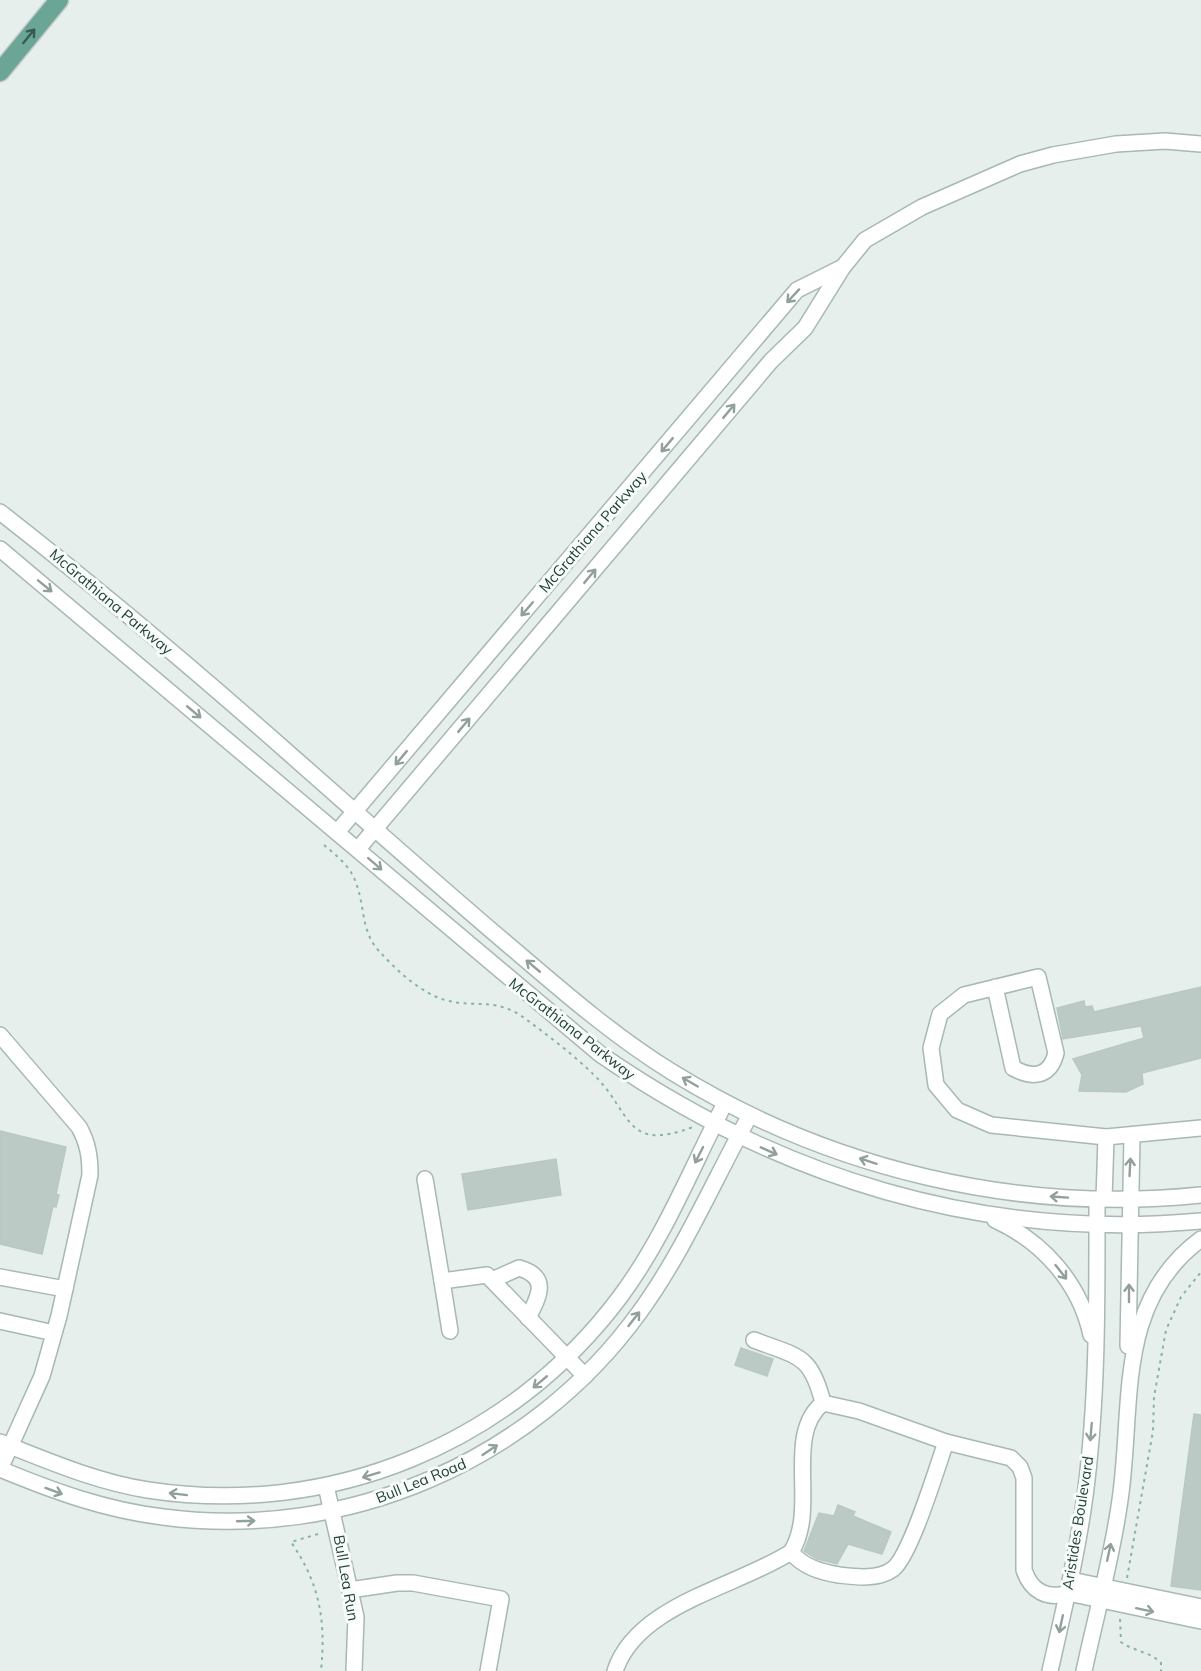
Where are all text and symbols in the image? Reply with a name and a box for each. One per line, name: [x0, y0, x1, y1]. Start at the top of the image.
one-way arrow: [23, 28, 36, 44]
one-way arrow: [786, 289, 800, 304]
one-way arrow: [723, 403, 736, 419]
one-way arrow: [661, 437, 674, 453]
street label: McGrathiana Parkway: [535, 467, 651, 596]
street label: McGrathiana Parkway: [46, 545, 177, 659]
one-way arrow: [583, 569, 597, 584]
one-way arrow: [37, 579, 53, 592]
one-way arrow: [520, 601, 534, 616]
one-way arrow: [186, 705, 202, 718]
one-way arrow: [458, 717, 471, 733]
one-way arrow: [395, 750, 408, 766]
one-way arrow: [368, 857, 383, 871]
one-way arrow: [526, 959, 541, 973]
street label: McGrathiana Parkway: [505, 973, 639, 1084]
one-way arrow: [682, 1076, 699, 1088]
one-way arrow: [692, 1146, 704, 1164]
one-way arrow: [759, 1146, 777, 1157]
one-way arrow: [858, 1155, 877, 1166]
one-way arrow: [1125, 1158, 1136, 1178]
one-way arrow: [1049, 1191, 1069, 1202]
one-way arrow: [1055, 1264, 1068, 1280]
one-way arrow: [1123, 1284, 1134, 1304]
one-way arrow: [628, 1312, 641, 1328]
one-way arrow: [533, 1375, 549, 1388]
one-way arrow: [1086, 1421, 1097, 1441]
one-way arrow: [482, 1443, 499, 1456]
street label: Bull Lea Road: [373, 1454, 469, 1507]
street label: Aristides Boulevard: [1058, 1455, 1097, 1591]
one-way arrow: [362, 1470, 381, 1481]
one-way arrow: [44, 1486, 63, 1497]
one-way arrow: [169, 1488, 189, 1499]
one-way arrow: [235, 1516, 255, 1527]
street label: Bull Lea Run: [330, 1533, 363, 1622]
one-way arrow: [1104, 1543, 1116, 1562]
one-way arrow: [1135, 1605, 1155, 1616]
one-way arrow: [1055, 1614, 1066, 1633]

